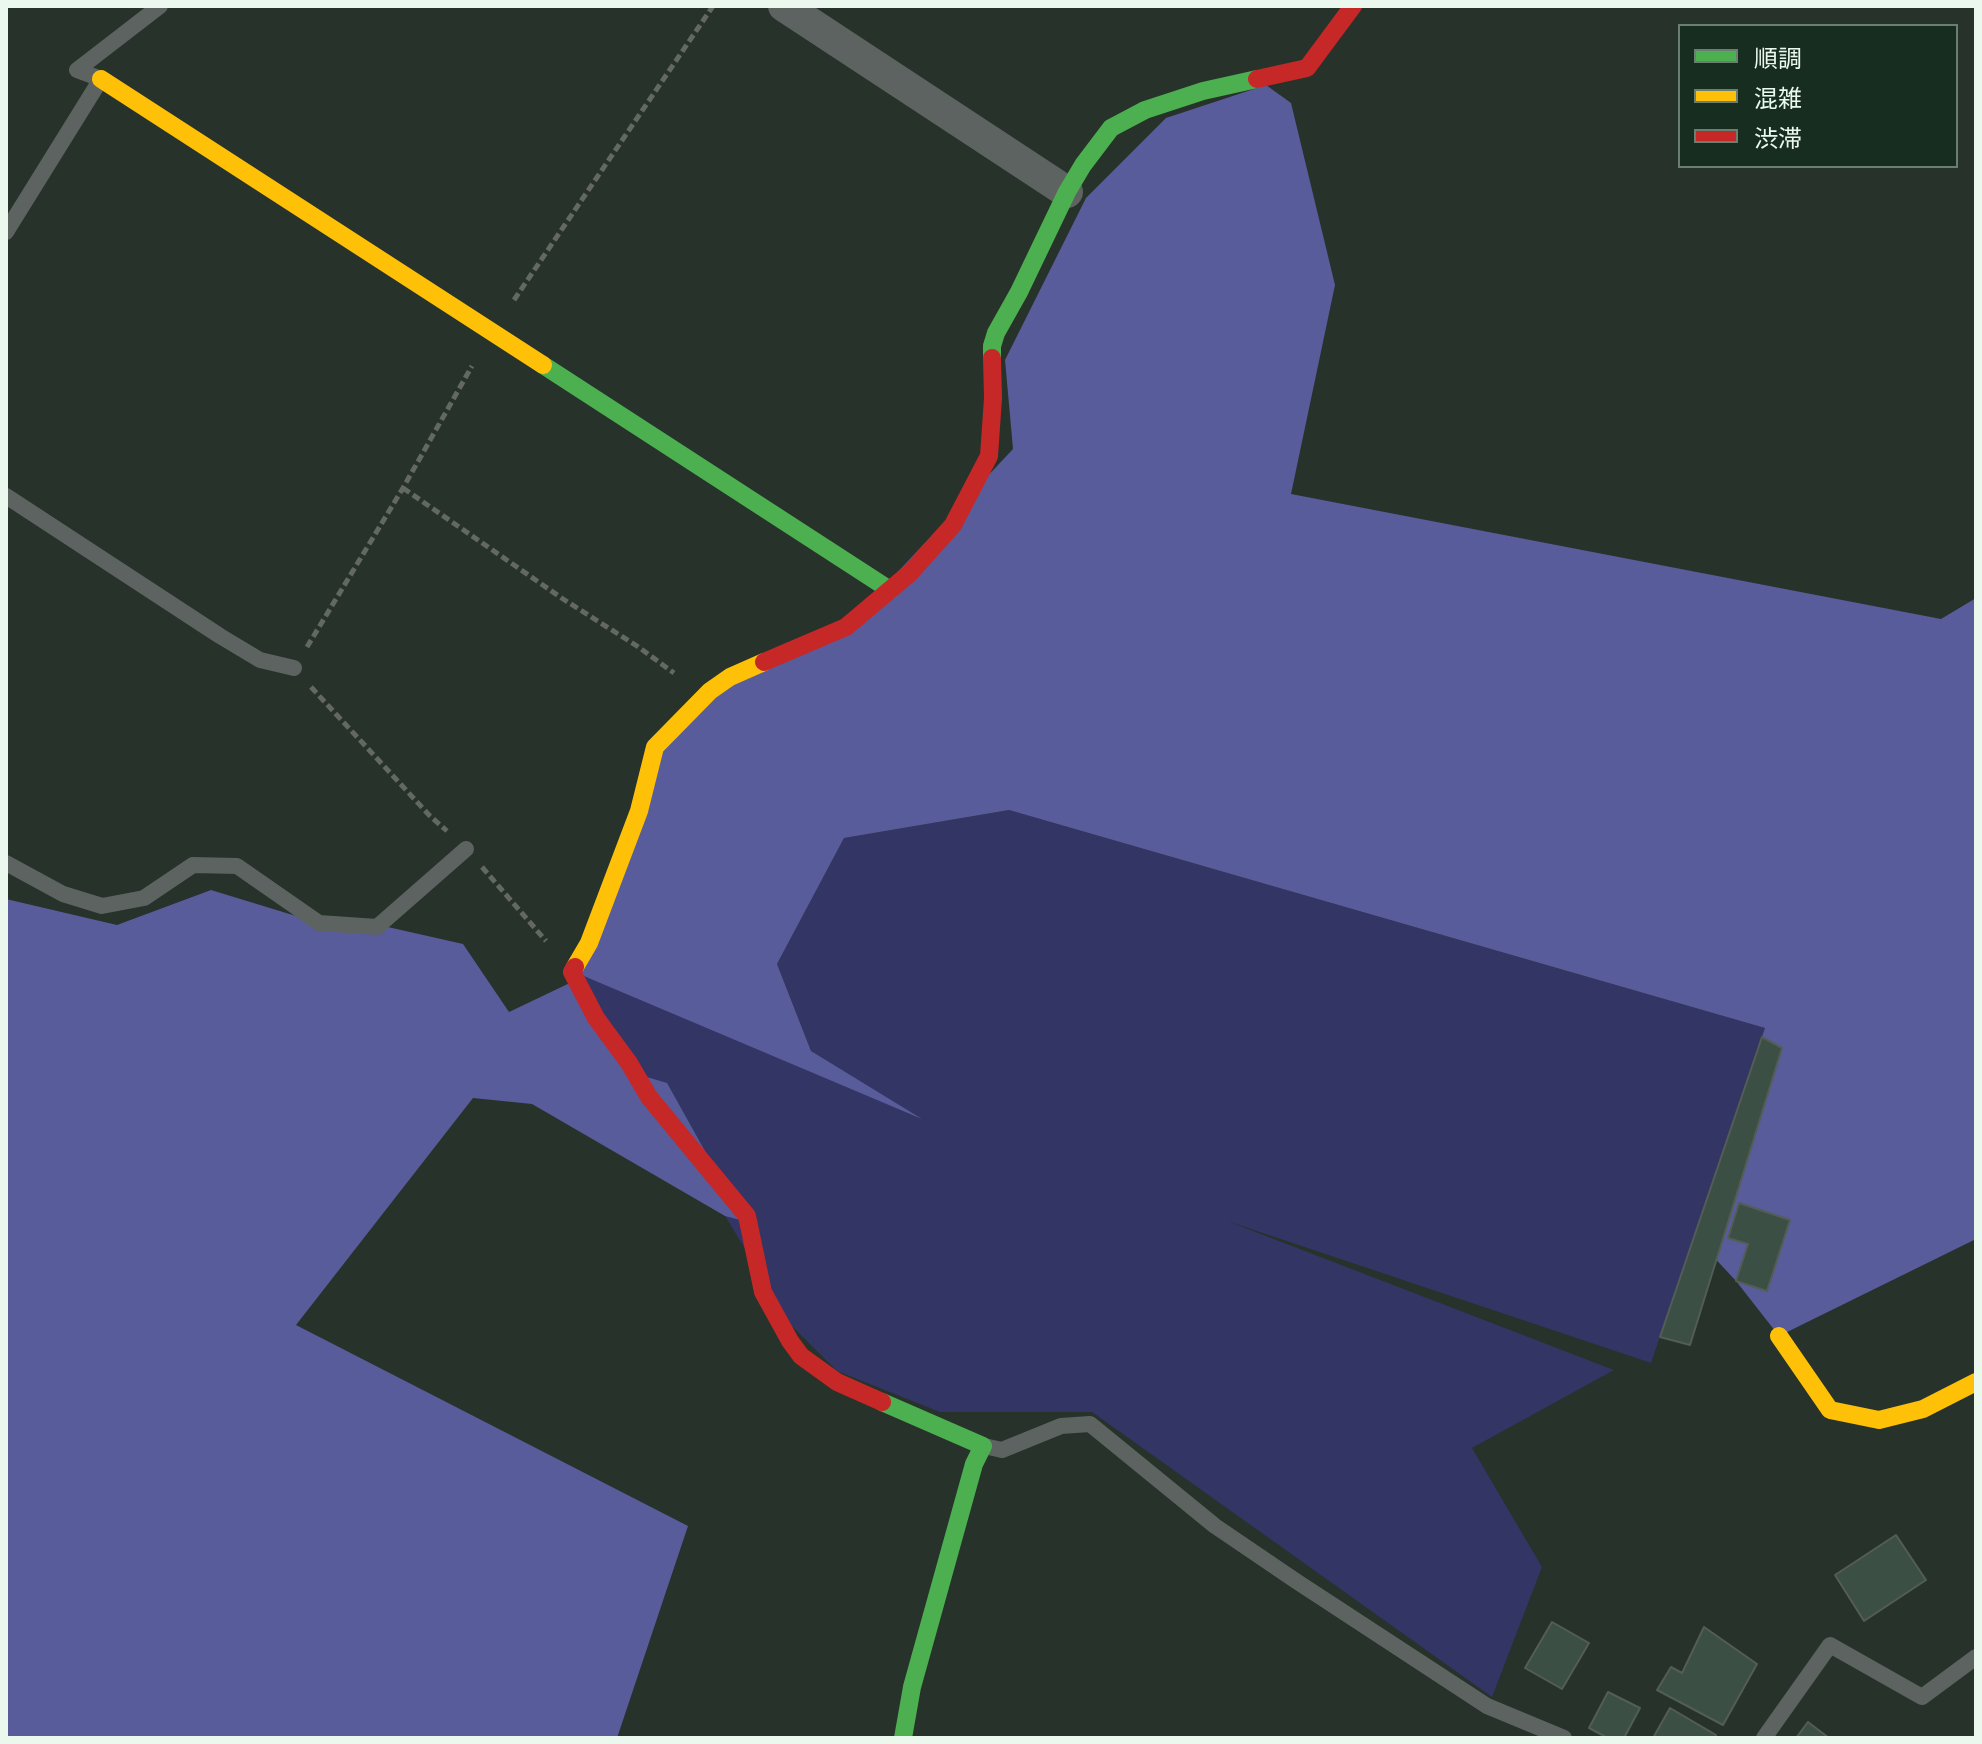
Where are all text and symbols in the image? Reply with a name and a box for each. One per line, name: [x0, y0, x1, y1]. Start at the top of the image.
legend: [1678, 24, 1958, 168]
text: 順調: [1754, 44, 1802, 73]
text: 混雑: [1754, 84, 1802, 113]
text: 渋滞: [1754, 124, 1802, 153]

